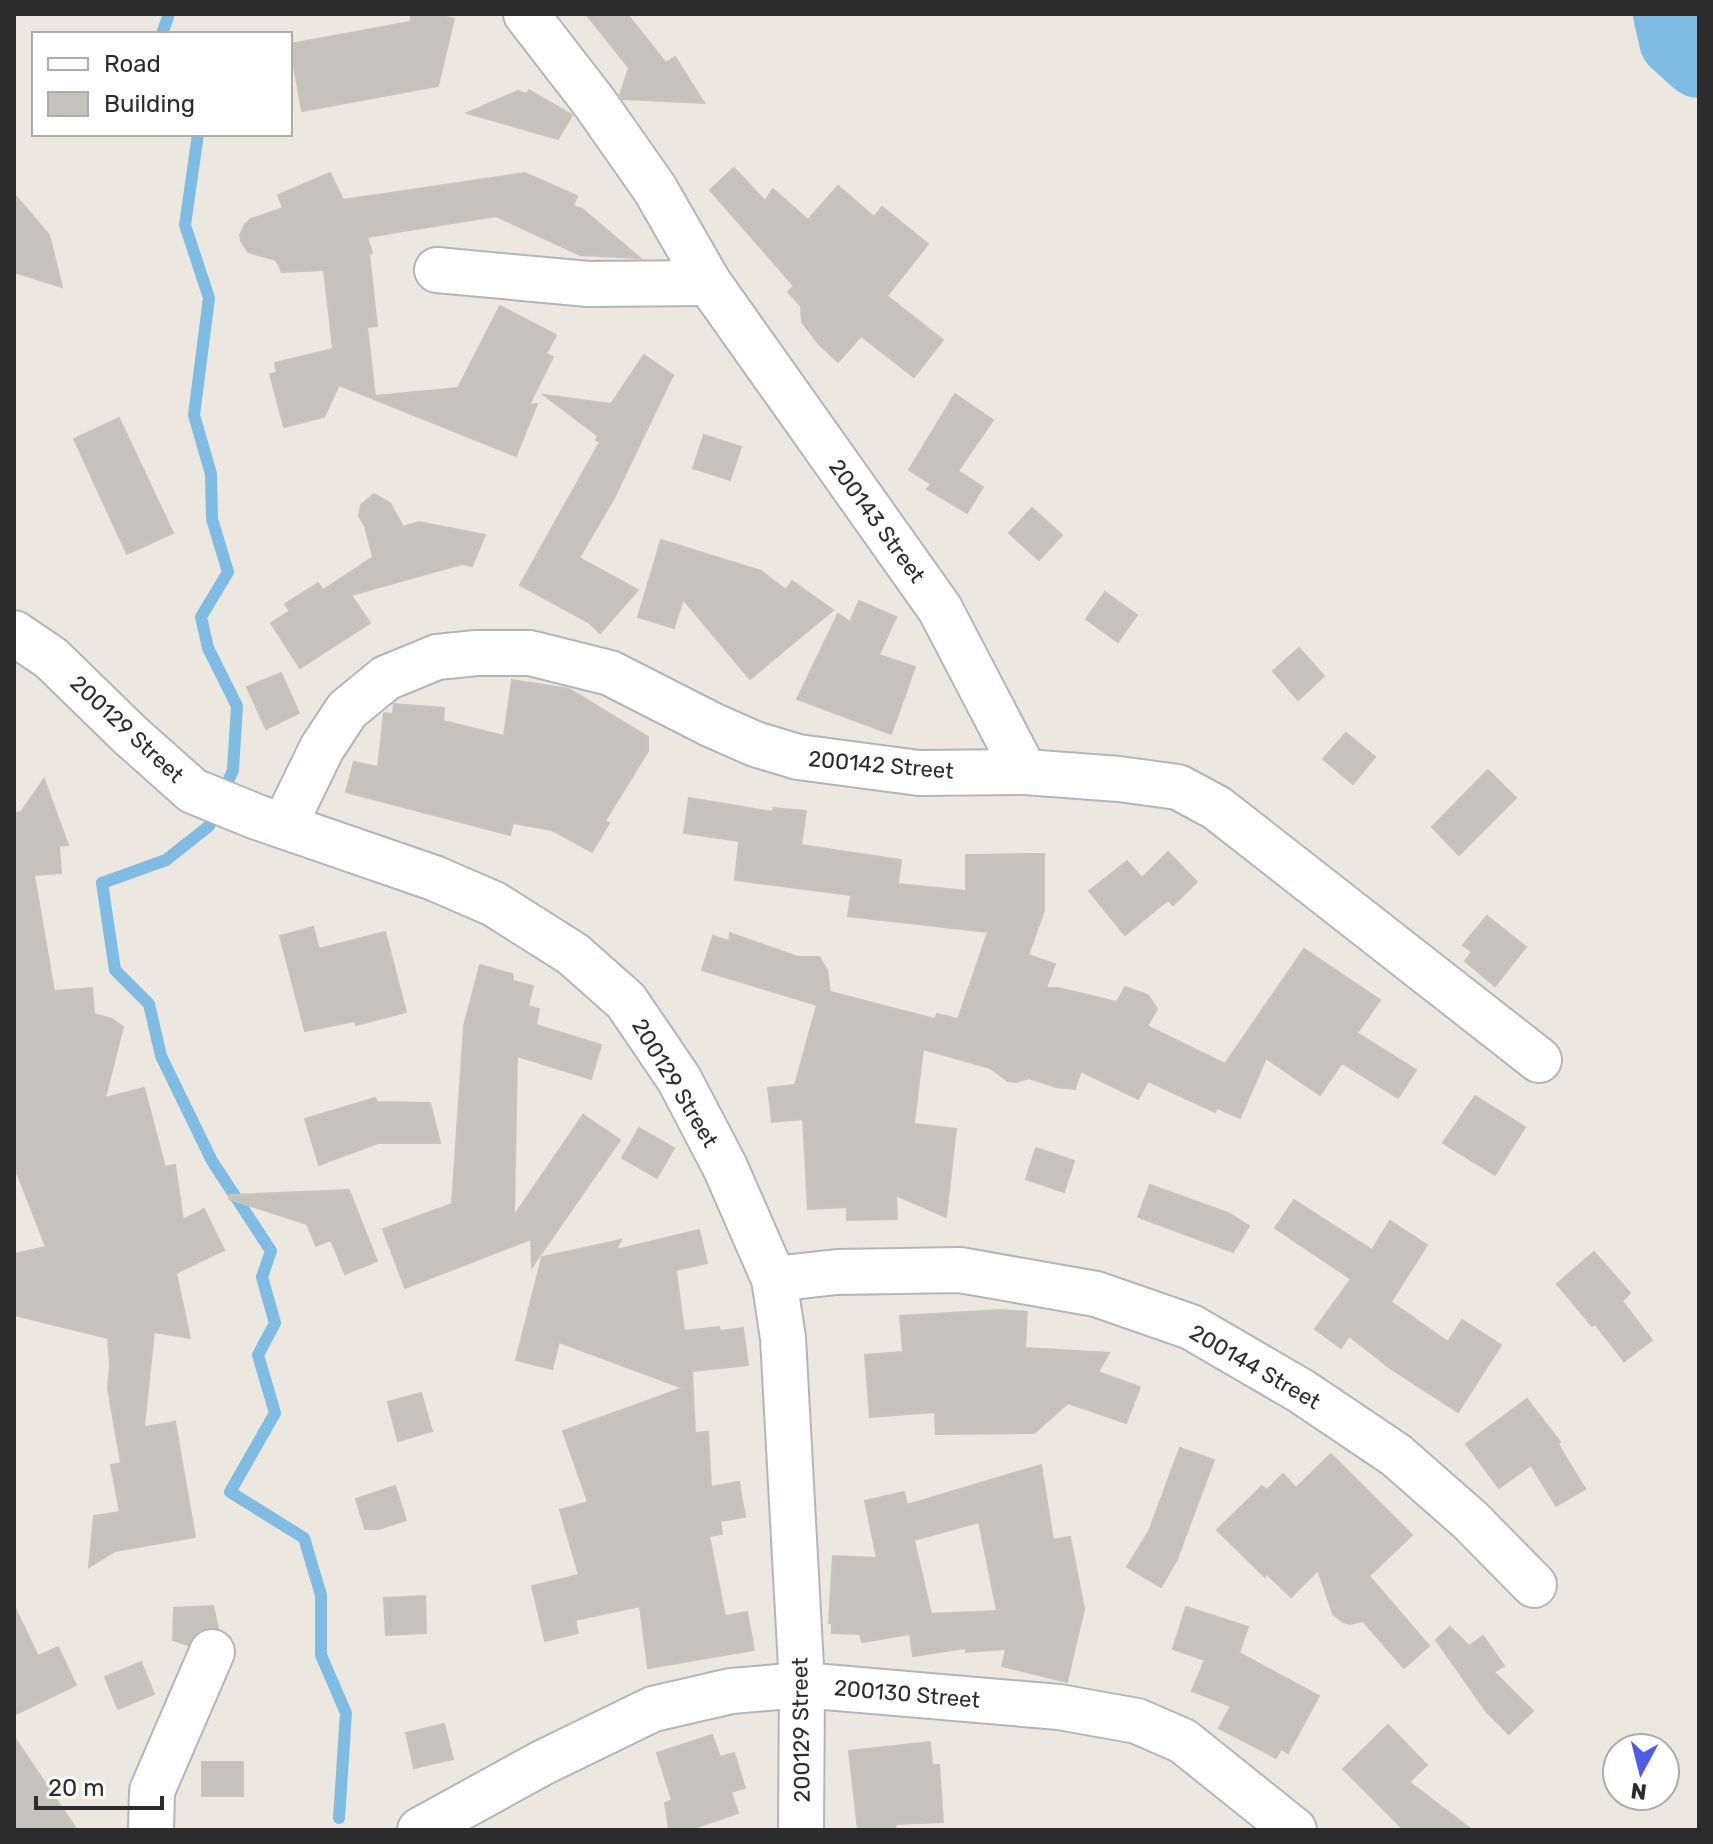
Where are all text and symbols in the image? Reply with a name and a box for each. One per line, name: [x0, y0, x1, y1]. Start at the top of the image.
legend: [32, 32, 292, 136]
text: Road: [104, 50, 161, 78]
text: Building: [104, 90, 195, 118]
street label: 200143 Street: [823, 454, 931, 588]
street label: 200129 Street: [65, 670, 190, 789]
street label: 200142 Street: [807, 745, 955, 785]
street label: 200129 Street: [626, 1014, 724, 1153]
street label: 200144 Street: [1185, 1319, 1326, 1416]
street label: 200129 Street: [786, 1657, 816, 1803]
street label: 200130 Street: [833, 1674, 982, 1714]
north arrow: [1601, 1732, 1681, 1812]
scale bar: [36, 1760, 162, 1810]
text: 20 m: [48, 1774, 105, 1802]
text: N: [1629, 1777, 1648, 1806]

